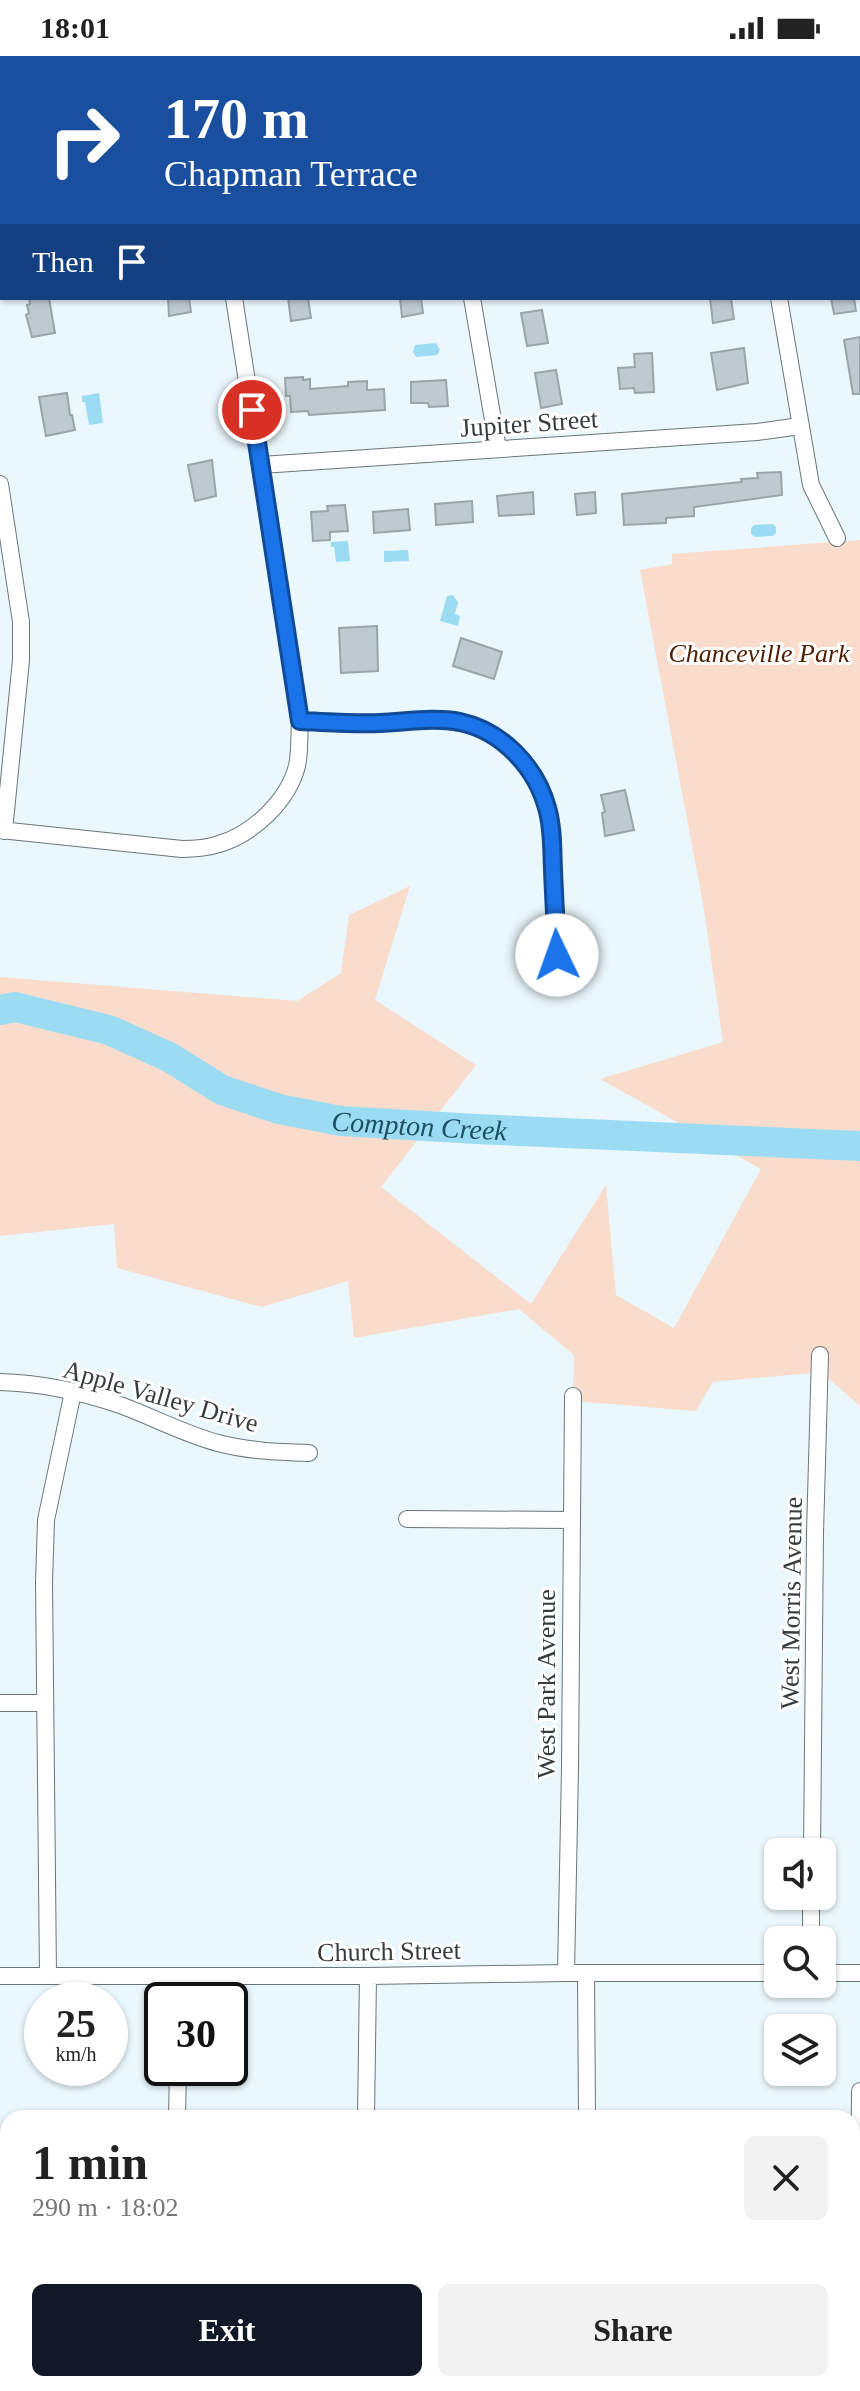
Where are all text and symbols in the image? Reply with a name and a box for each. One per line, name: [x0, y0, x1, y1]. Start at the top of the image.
text: 18:01: [40, 11, 110, 44]
icon: right: [32, 88, 136, 192]
text: 170 m: [164, 88, 309, 150]
text: Chapman Terrace: [164, 154, 418, 194]
icon: arrive: [110, 240, 154, 284]
text: Then: [32, 245, 94, 278]
pin: [218, 376, 286, 444]
icon: arrive: [230, 388, 274, 432]
street label: Jupiter Street: [459, 404, 600, 443]
park label: Chanceville Park: [668, 639, 850, 668]
position arrow: [515, 913, 599, 997]
water label: Compton Creek: [331, 1105, 508, 1146]
street label: Apple Valley Drive: [60, 1355, 262, 1438]
street label: West Morris Avenue: [775, 1496, 808, 1710]
street label: West Park Avenue: [532, 1589, 561, 1779]
map controls: [764, 1838, 836, 2086]
button: sound: [764, 1838, 836, 1910]
button: search: [764, 1926, 836, 1998]
street label: Church Street: [317, 1936, 462, 1967]
speed limit sign: 30: [144, 1982, 248, 2086]
text: 25: [56, 2001, 96, 2046]
button: layers: [764, 2014, 836, 2086]
text: km/h: [55, 2043, 97, 2065]
text: 1 min: [32, 2136, 148, 2189]
button: close: [744, 2136, 828, 2220]
text: 290 m · 18:02: [32, 2193, 179, 2222]
button: Exit: [32, 2284, 422, 2376]
button: Share: [438, 2284, 828, 2376]

